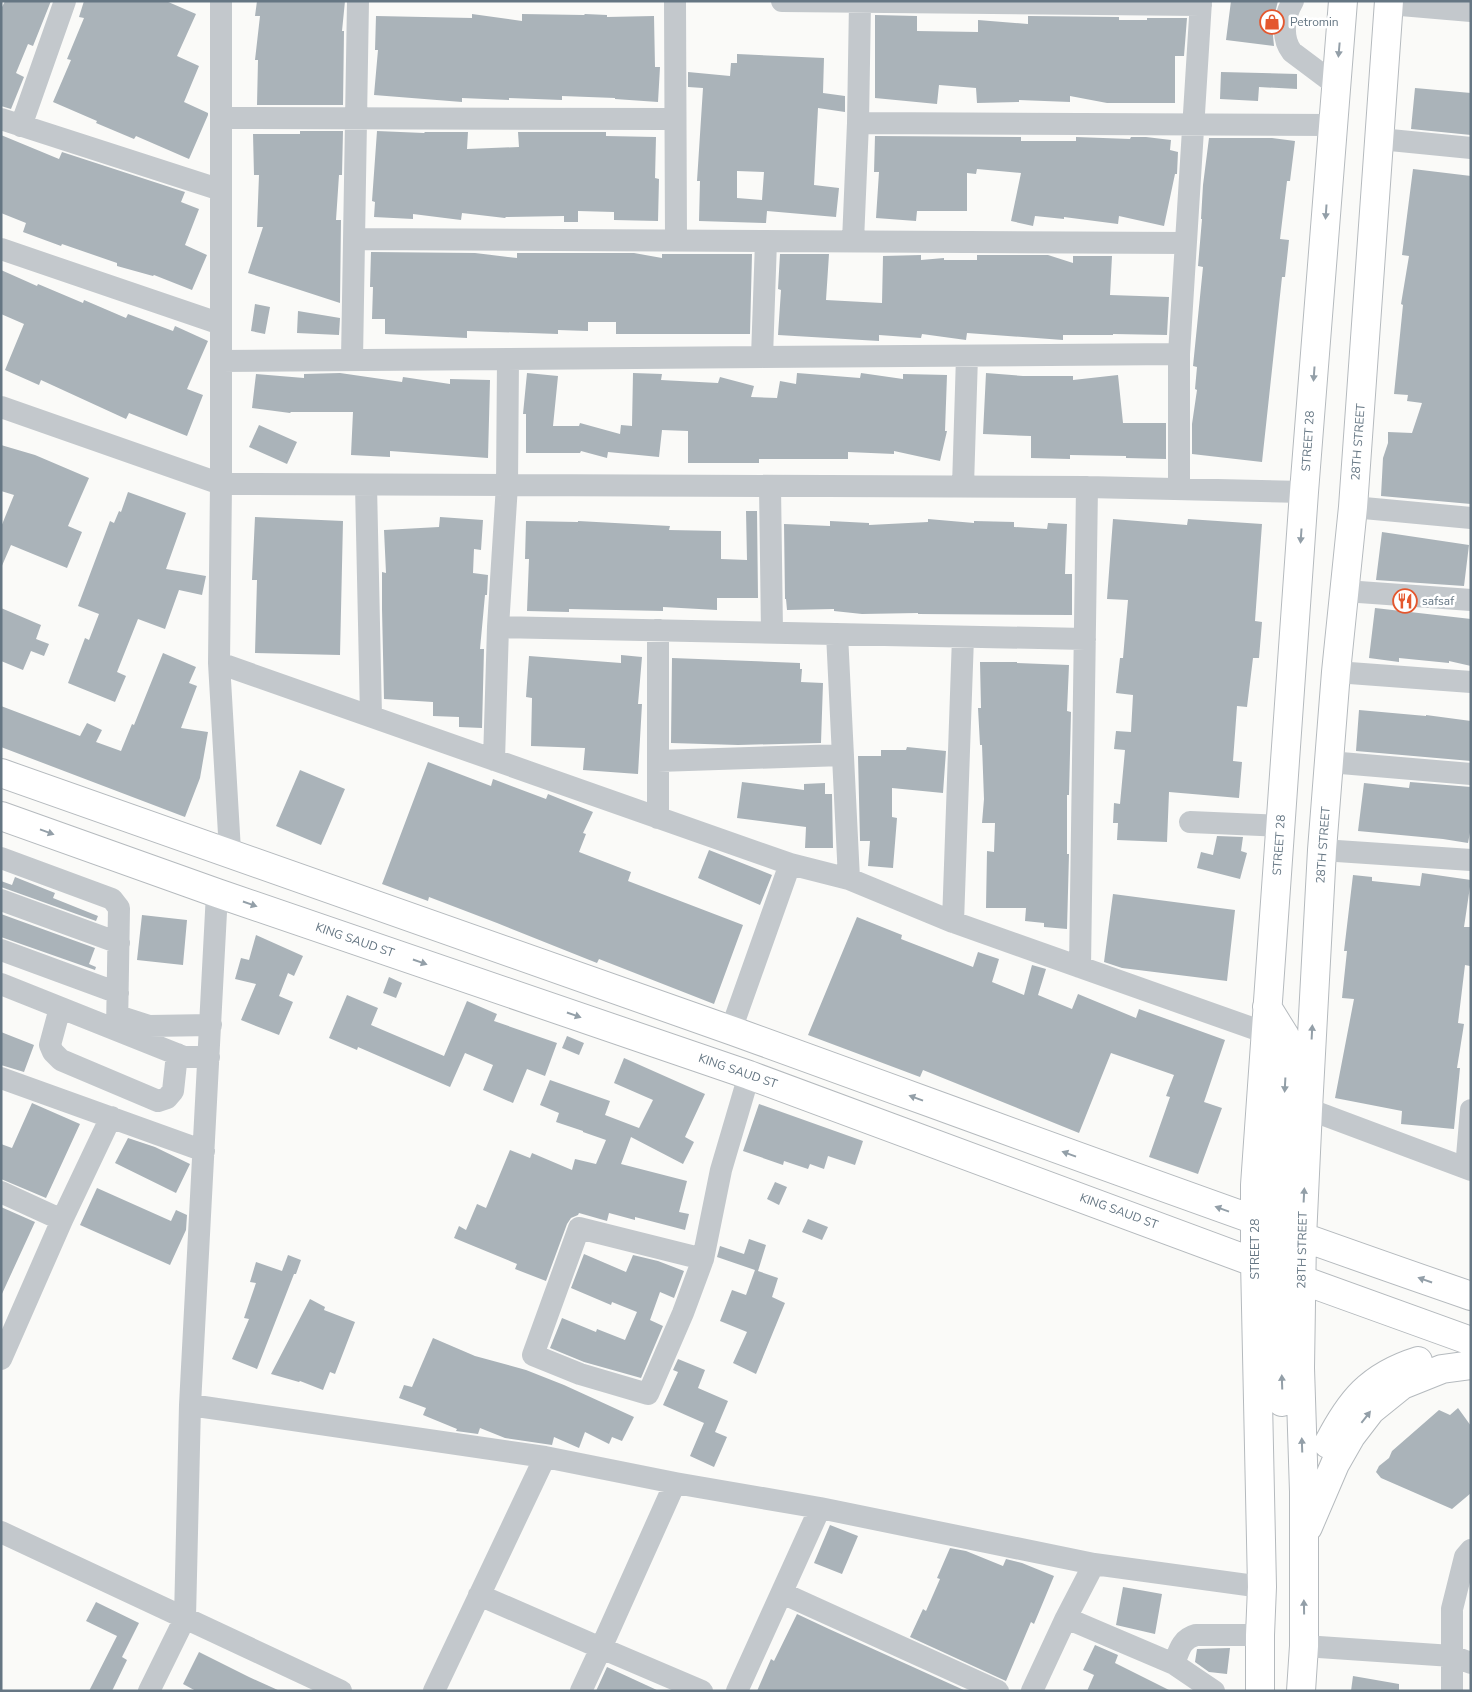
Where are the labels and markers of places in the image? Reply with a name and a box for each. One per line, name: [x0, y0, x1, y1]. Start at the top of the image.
shop icon: Petromin: [1259, 9, 1285, 35]
place label: Petromin: [1290, 14, 1339, 30]
restaurant icon: safsaf: [1392, 588, 1418, 614]
place label: safsaf: [1422, 593, 1455, 609]

